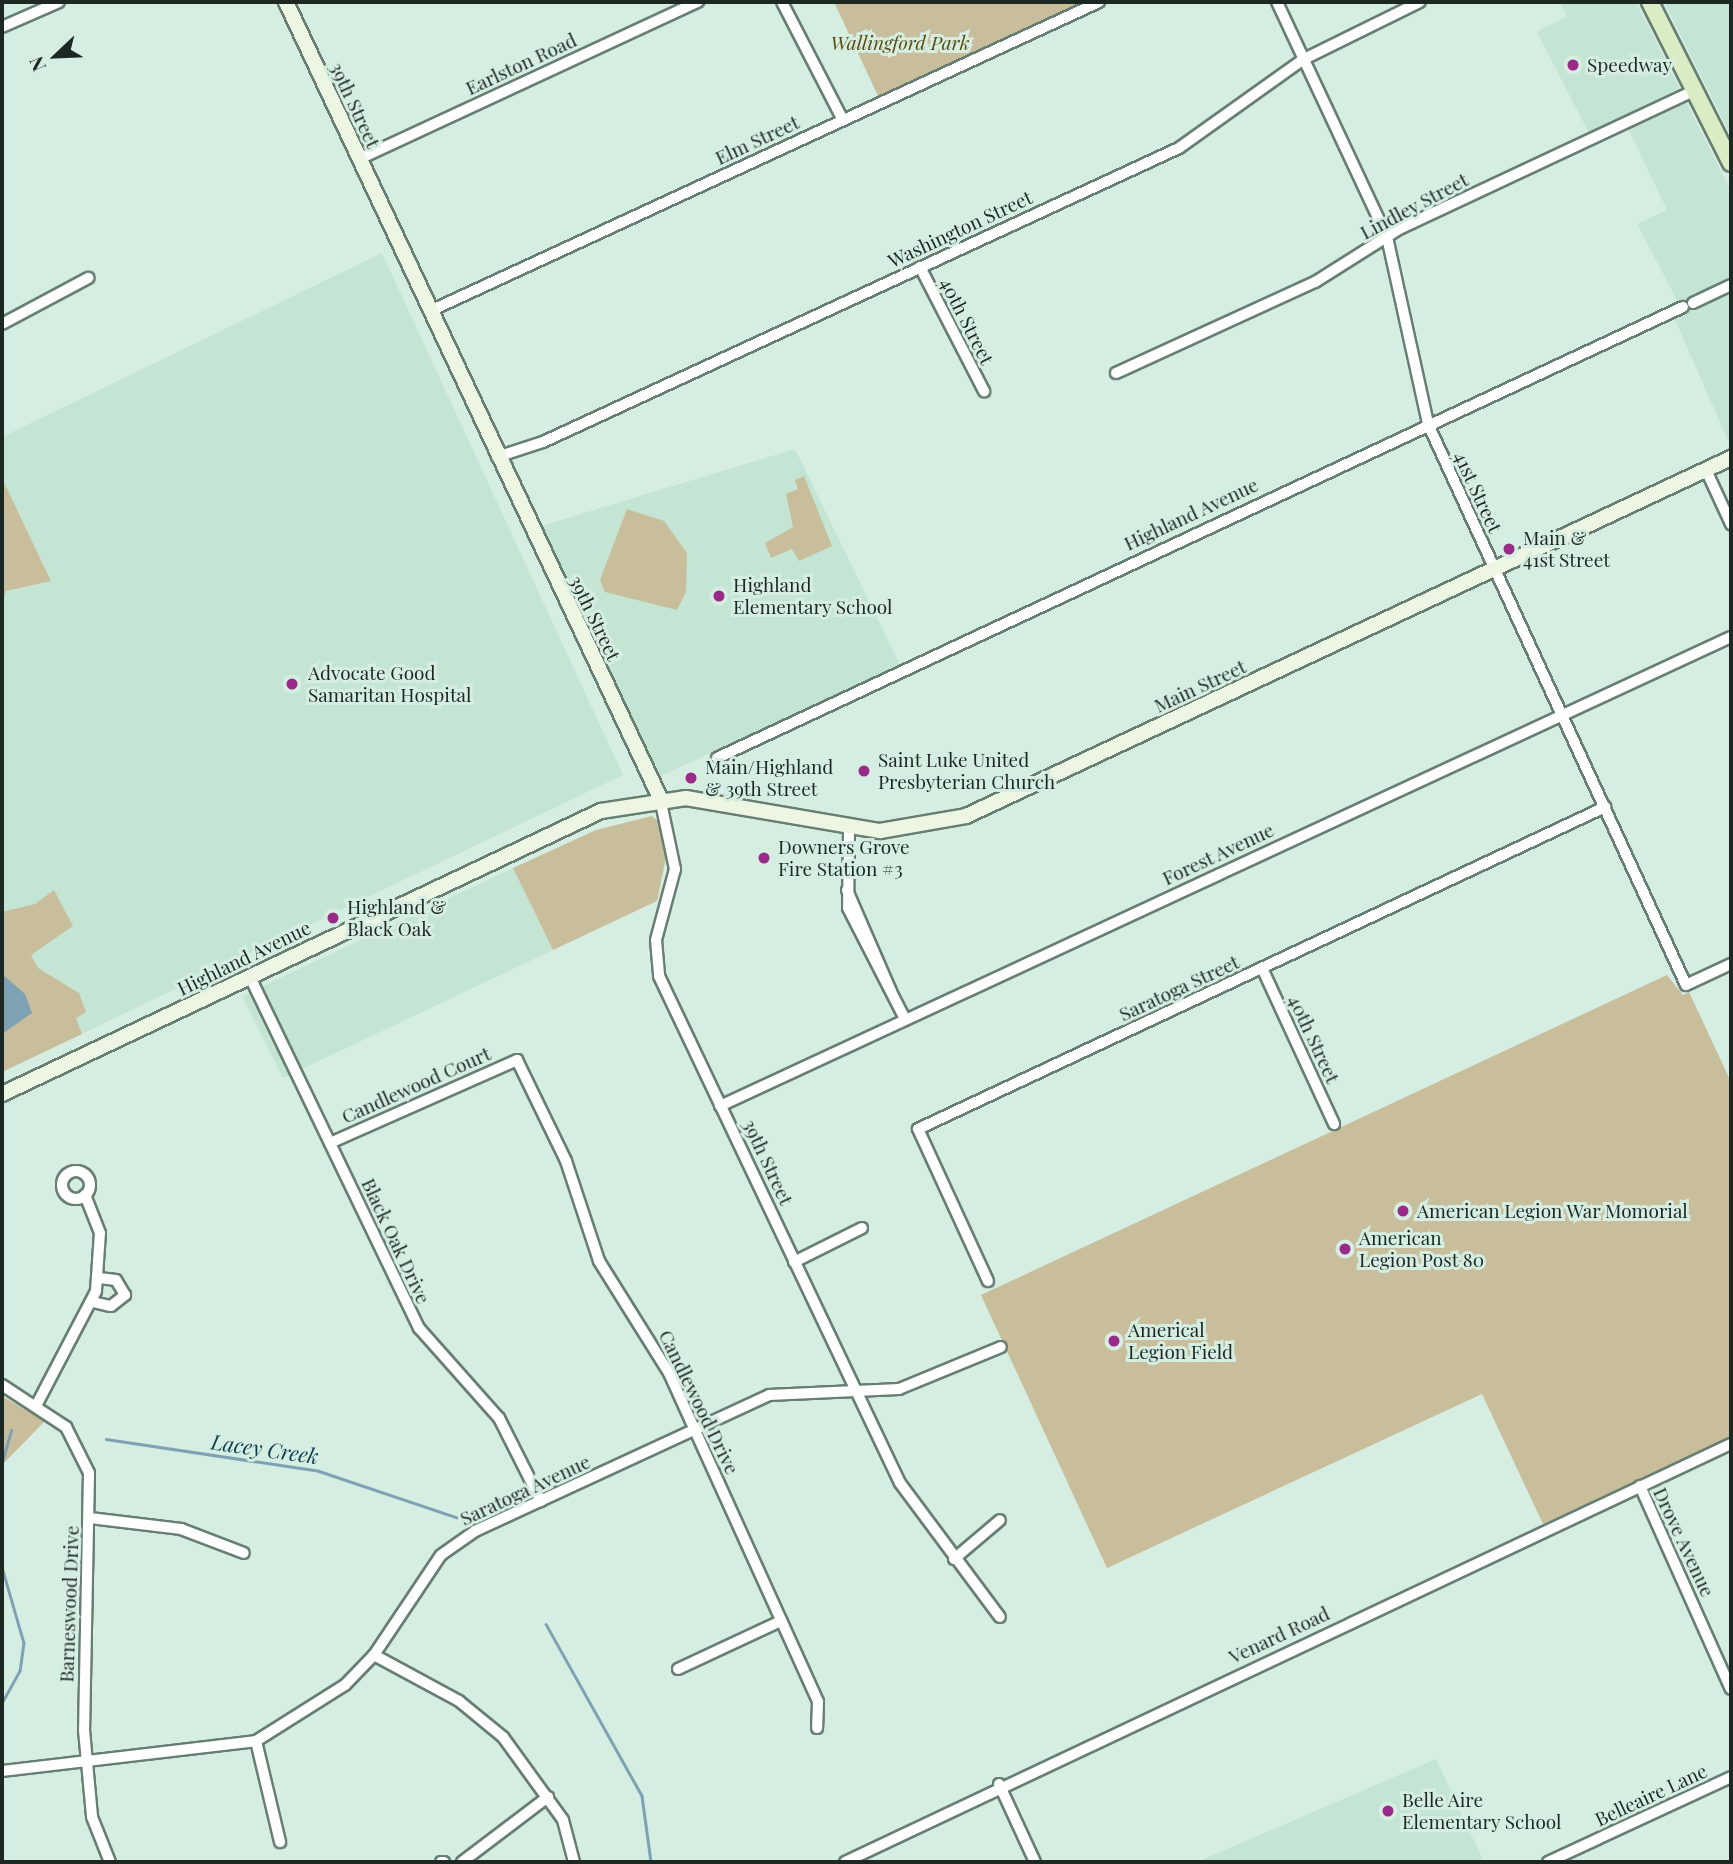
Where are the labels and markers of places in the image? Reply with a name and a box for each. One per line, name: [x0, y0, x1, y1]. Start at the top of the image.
place label: Speedway: [1587, 54, 1672, 76]
marker: Speedway: [1565, 57, 1581, 73]
place label: Main & 41st Street: [1523, 527, 1610, 571]
marker: Main & 41st Street: [1501, 541, 1517, 557]
place label: Highland Elementary School: [733, 574, 893, 618]
marker: Highland Elementary School: [711, 588, 727, 604]
place label: Advocate Good Samaritan Hospital: [308, 662, 472, 706]
marker: Advocate Good Samaritan Hospital: [282, 674, 302, 694]
place label: Saint Luke United Presbyterian Church: [878, 749, 1055, 793]
place label: Main/Highland & 39th Street: [705, 756, 833, 800]
marker: Saint Luke United Presbyterian Church: [856, 763, 872, 779]
marker: Main/Highland & 39th Street: [683, 770, 699, 786]
place label: Downers Grove Fire Station #3: [778, 836, 910, 880]
marker: Downers Grove Fire Station #3: [756, 850, 772, 866]
place label: Highland & Black Oak: [347, 896, 446, 940]
marker: Highland & Black Oak: [325, 910, 341, 926]
place label: American Legion War Momorial: [1417, 1200, 1689, 1222]
marker: American Legion War Momorial: [1395, 1203, 1411, 1219]
place label: American Legion Post 80: [1359, 1227, 1484, 1271]
marker: American Legion Post 80: [1337, 1241, 1353, 1257]
place label: Americal Legion Field: [1128, 1319, 1233, 1363]
marker: Americal Legion Field: [1106, 1333, 1122, 1349]
place label: Belle Aire Elementary School: [1402, 1789, 1562, 1833]
marker: Belle Aire Elementary School: [1380, 1803, 1396, 1819]

